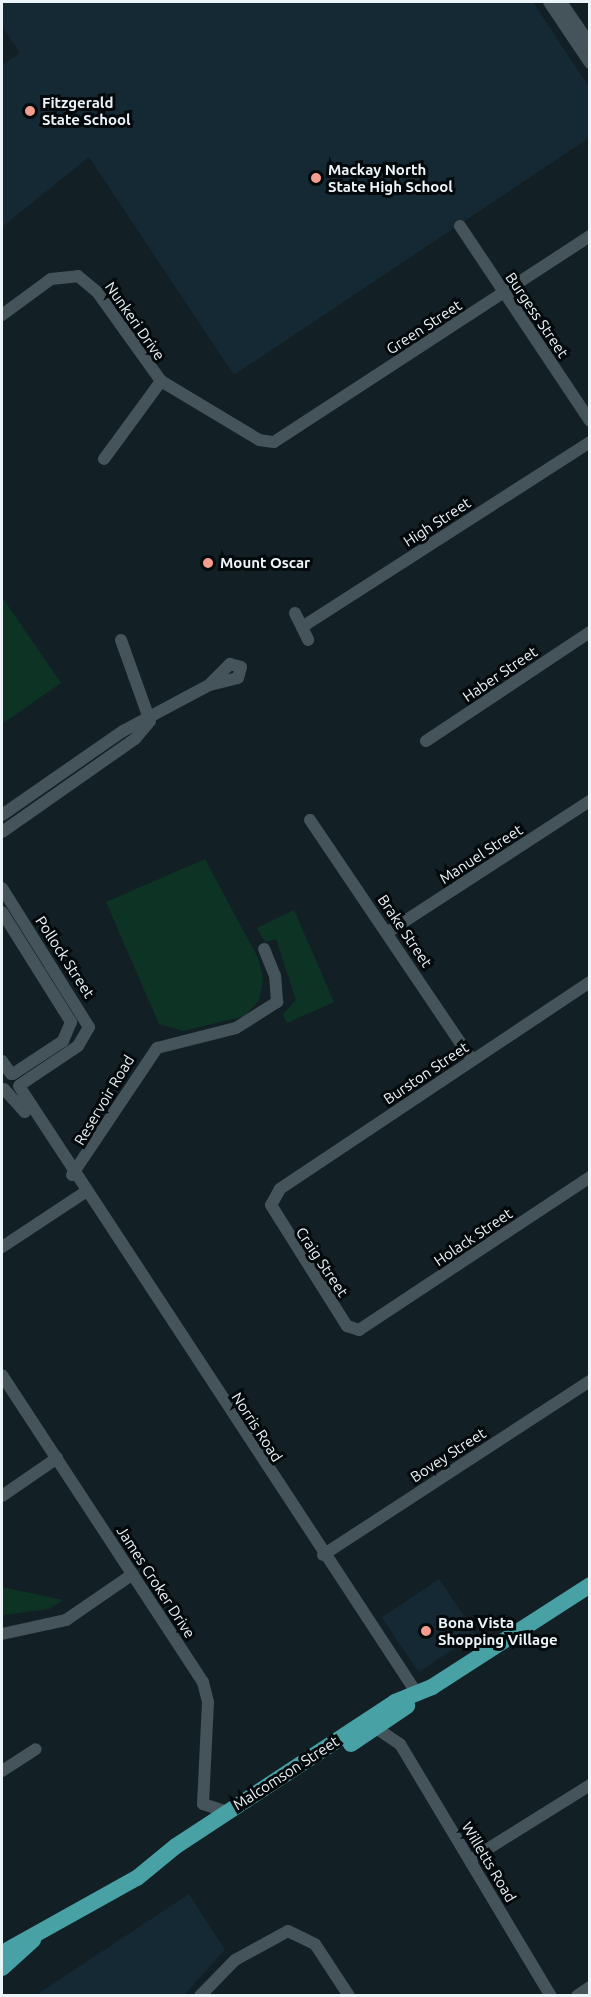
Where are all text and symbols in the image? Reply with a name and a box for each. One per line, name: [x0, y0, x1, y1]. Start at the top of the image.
place label: Fitzgerald State School: [42, 93, 131, 128]
marker: Fitzgerald State School: [23, 104, 37, 118]
place label: Mackay North State High School: [328, 160, 453, 195]
marker: Mackay North State High School: [309, 171, 323, 185]
street label: Burgess Street: [502, 269, 572, 361]
street label: Nunkeri Drive: [101, 278, 169, 364]
street label: Green Street: [383, 296, 465, 358]
street label: High Street: [400, 494, 474, 550]
place label: Mount Oscar: [220, 554, 310, 572]
marker: Mount Oscar: [201, 556, 215, 570]
street label: Haber Street: [459, 642, 541, 706]
street label: Manuel Street: [436, 820, 526, 888]
street label: Brake Street: [374, 891, 436, 971]
street label: Pollock Street: [32, 913, 98, 1001]
street label: Burston Street: [380, 1038, 472, 1108]
street label: Reservoir Road: [70, 1052, 138, 1148]
street label: Holack Street: [430, 1204, 516, 1270]
street label: Craig Street: [292, 1224, 352, 1300]
street label: Norris Road: [228, 1389, 286, 1465]
street label: Bovey Street: [407, 1424, 489, 1486]
street label: James Croker Drive: [113, 1523, 199, 1641]
place label: Bona Vista Shopping Village: [438, 1613, 558, 1648]
marker: Bona Vista Shopping Village: [419, 1624, 433, 1638]
street label: Malcomson Street: [230, 1732, 342, 1814]
street label: Willetts Road: [458, 1819, 520, 1905]

